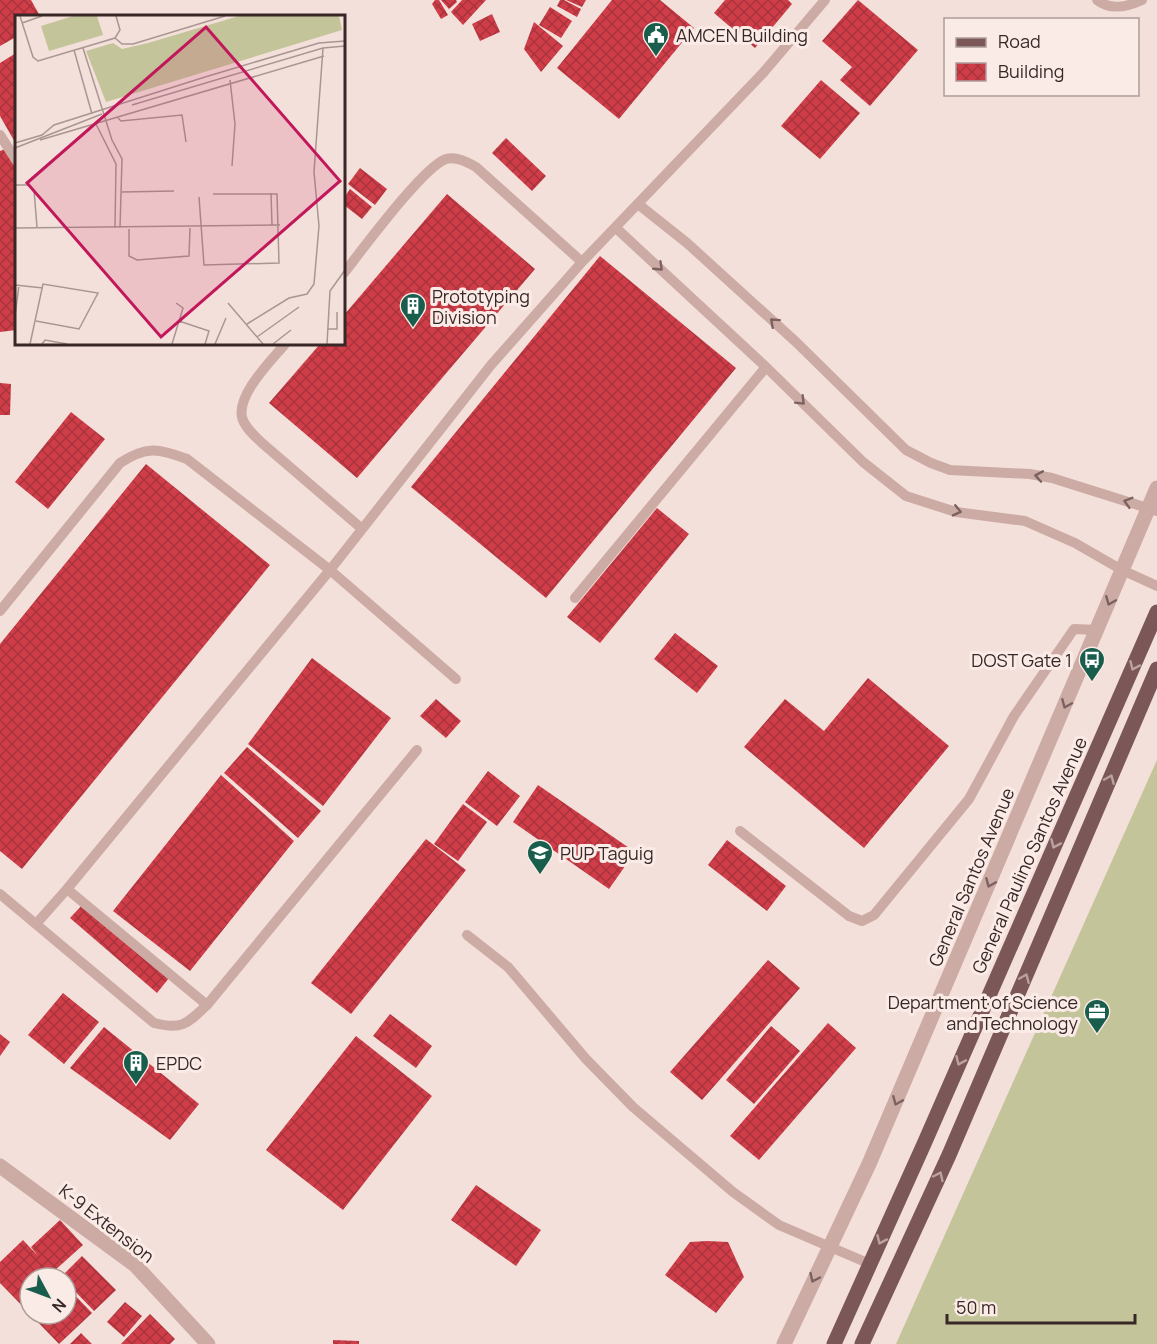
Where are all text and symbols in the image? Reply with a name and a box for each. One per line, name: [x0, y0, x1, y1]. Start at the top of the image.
inset map: [15, 15, 345, 345]
legend: [944, 18, 1139, 96]
public building icon: AMCEN Building: [641, 20, 671, 58]
place label: AMCEN Building: [676, 23, 808, 47]
text: Road: [998, 29, 1041, 53]
text: Building: [998, 59, 1064, 83]
one-way arrow: [651, 260, 662, 271]
place label: Prototyping Division: [432, 284, 530, 329]
building icon: Prototyping Division: [398, 291, 428, 329]
one-way arrow: [771, 318, 781, 329]
one-way arrow: [794, 394, 804, 405]
one-way arrow: [1034, 470, 1044, 483]
one-way arrow: [1123, 497, 1134, 509]
one-way arrow: [952, 504, 962, 517]
one-way arrow: [1105, 595, 1117, 606]
bus stop icon: DOST Gate 1: [1077, 645, 1107, 683]
place label: DOST Gate 1: [971, 648, 1072, 672]
one-way arrow: [1129, 659, 1141, 670]
one-way arrow: [1062, 697, 1074, 708]
street label: General Paulino Santos Avenue: [966, 733, 1092, 977]
one-way arrow: [1103, 775, 1115, 786]
street label: General Santos Avenue: [922, 784, 1020, 970]
school or university icon: PUP Taguig: [525, 838, 555, 876]
one-way arrow: [1050, 838, 1062, 849]
place label: PUP Taguig: [560, 841, 654, 865]
one-way arrow: [985, 877, 997, 888]
one-way arrow: [1018, 973, 1030, 984]
place label: Department of Science and Technology: [888, 990, 1078, 1035]
office icon: Department of Science and Technology: [1082, 997, 1112, 1035]
building icon: EPDC: [121, 1048, 151, 1086]
place label: EPDC: [156, 1051, 202, 1075]
one-way arrow: [955, 1055, 967, 1066]
one-way arrow: [892, 1095, 904, 1106]
one-way arrow: [932, 1172, 944, 1183]
street label: K-9 Extension: [54, 1178, 160, 1268]
one-way arrow: [876, 1233, 888, 1244]
north arrow: [18, 1266, 78, 1326]
one-way arrow: [810, 1271, 822, 1282]
scale bar: [947, 1287, 1134, 1325]
text: N: [47, 1294, 71, 1317]
text: 50 m: [956, 1295, 996, 1319]

